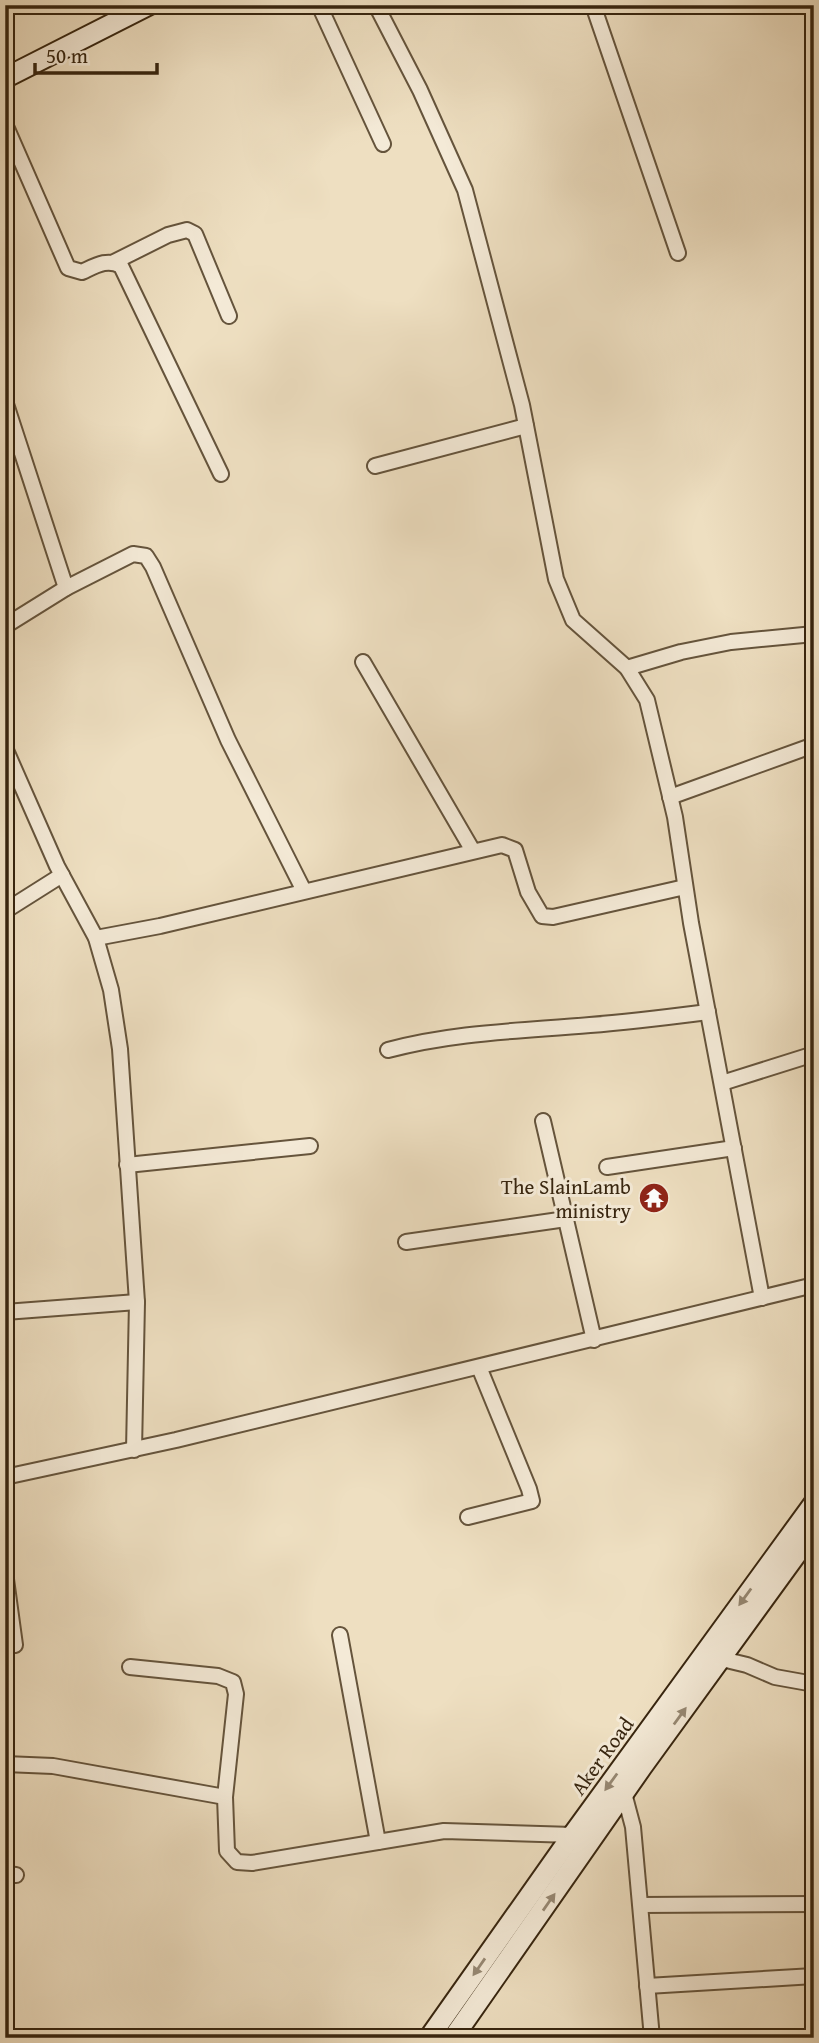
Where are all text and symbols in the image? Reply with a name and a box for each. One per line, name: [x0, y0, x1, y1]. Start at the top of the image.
scale bar: [35, 32, 158, 76]
text: 50 m: [46, 40, 88, 71]
place label: The SlainLamb ministry: [501, 1171, 632, 1226]
temple icon: The SlainLamb ministry: [637, 1181, 671, 1215]
one-way arrow: [738, 1588, 752, 1607]
one-way arrow: [672, 1707, 686, 1725]
street label: Aker Road: [563, 1710, 641, 1802]
one-way arrow: [604, 1772, 618, 1791]
one-way arrow: [542, 1893, 556, 1911]
one-way arrow: [472, 1958, 486, 1976]

